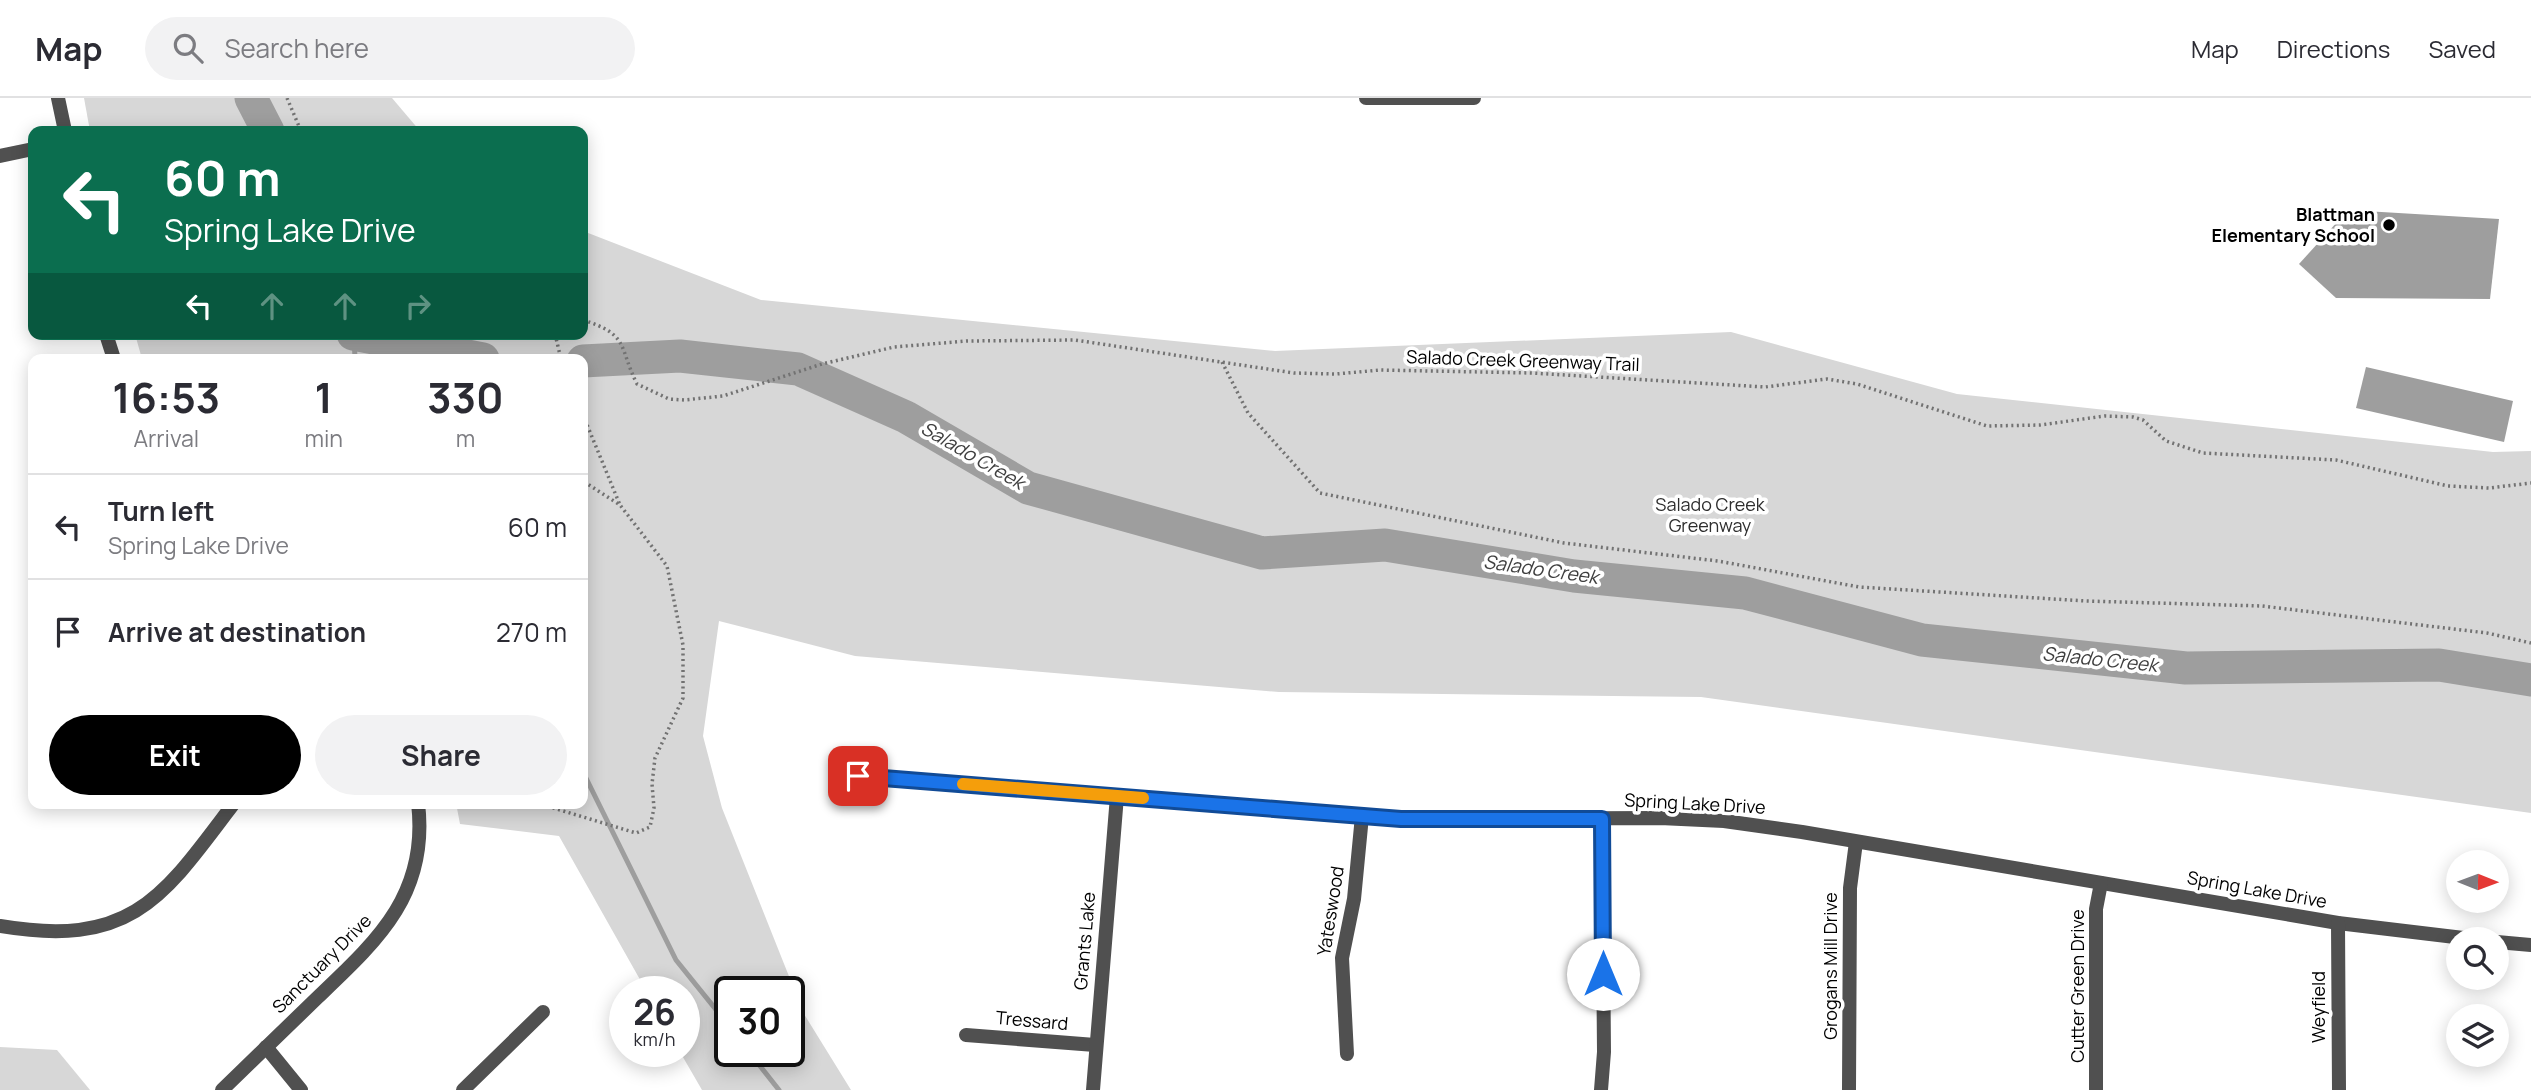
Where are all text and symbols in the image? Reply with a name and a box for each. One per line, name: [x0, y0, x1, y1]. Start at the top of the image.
search box: [145, 17, 635, 80]
text: Map: [35, 26, 103, 71]
icon: search: [169, 29, 207, 67]
text: Search here: [225, 30, 369, 66]
text: Map: [2191, 32, 2239, 65]
text: Directions: [2277, 32, 2390, 65]
text: Saved: [2428, 32, 2496, 65]
text: 60 m: [164, 144, 281, 211]
icon: left: [49, 154, 140, 245]
place label: Blattman Elementary School: [2212, 202, 2375, 247]
text: Spring Lake Drive: [164, 208, 416, 252]
marker: Blattman Elementary School: [2381, 217, 2397, 233]
icon: left: [180, 287, 218, 325]
icon: ahead: [253, 287, 291, 325]
icon: ahead: [326, 287, 364, 325]
icon: right: [399, 287, 437, 325]
street label: Salado Creek Greenway Trail: [1406, 344, 1640, 376]
text: 16:53: [112, 368, 220, 426]
text: 1: [314, 368, 333, 426]
text: 330: [427, 368, 504, 426]
water label: Salado Creek: [917, 415, 1032, 496]
text: Arrival: [133, 422, 199, 454]
text: min: [304, 422, 343, 454]
text: m: [456, 422, 475, 454]
park label: Salado Creek Greenway: [1655, 492, 1766, 537]
text: Turn left: [108, 493, 215, 529]
icon: left: [49, 508, 87, 546]
text: 60 m: [508, 509, 567, 545]
text: Spring Lake Drive: [108, 529, 289, 561]
water label: Salado Creek: [1482, 548, 1603, 590]
icon: arrive: [49, 613, 87, 651]
text: Arrive at destination: [108, 614, 366, 650]
text: 270 m: [496, 614, 567, 650]
water label: Salado Creek: [2041, 640, 2161, 678]
button: Exit: [49, 715, 301, 795]
button: Share: [315, 715, 567, 795]
pin: [828, 746, 888, 806]
icon: arrive: [839, 757, 877, 795]
street label: Spring Lake Drive: [1624, 787, 1766, 819]
north arrow: [2446, 850, 2510, 914]
map controls: [2446, 850, 2509, 1067]
street label: Yateswood: [1311, 864, 1349, 957]
street label: Spring Lake Drive: [2185, 865, 2329, 913]
street label: Grants Lake: [1068, 891, 1100, 991]
street label: Grogans Mill Drive: [1818, 892, 1842, 1040]
street label: Sanctuary Drive: [266, 908, 376, 1018]
street label: Cutter Green Drive: [2065, 909, 2089, 1063]
button: search: [2446, 927, 2509, 990]
position arrow: [1566, 937, 1640, 1011]
street label: Weyfield: [2306, 971, 2330, 1043]
speed limit sign: 30: [714, 976, 805, 1067]
text: 26: [633, 988, 676, 1036]
button: layers: [2446, 1004, 2509, 1067]
street label: Tressard: [995, 1005, 1069, 1035]
text: km/h: [634, 1027, 675, 1051]

